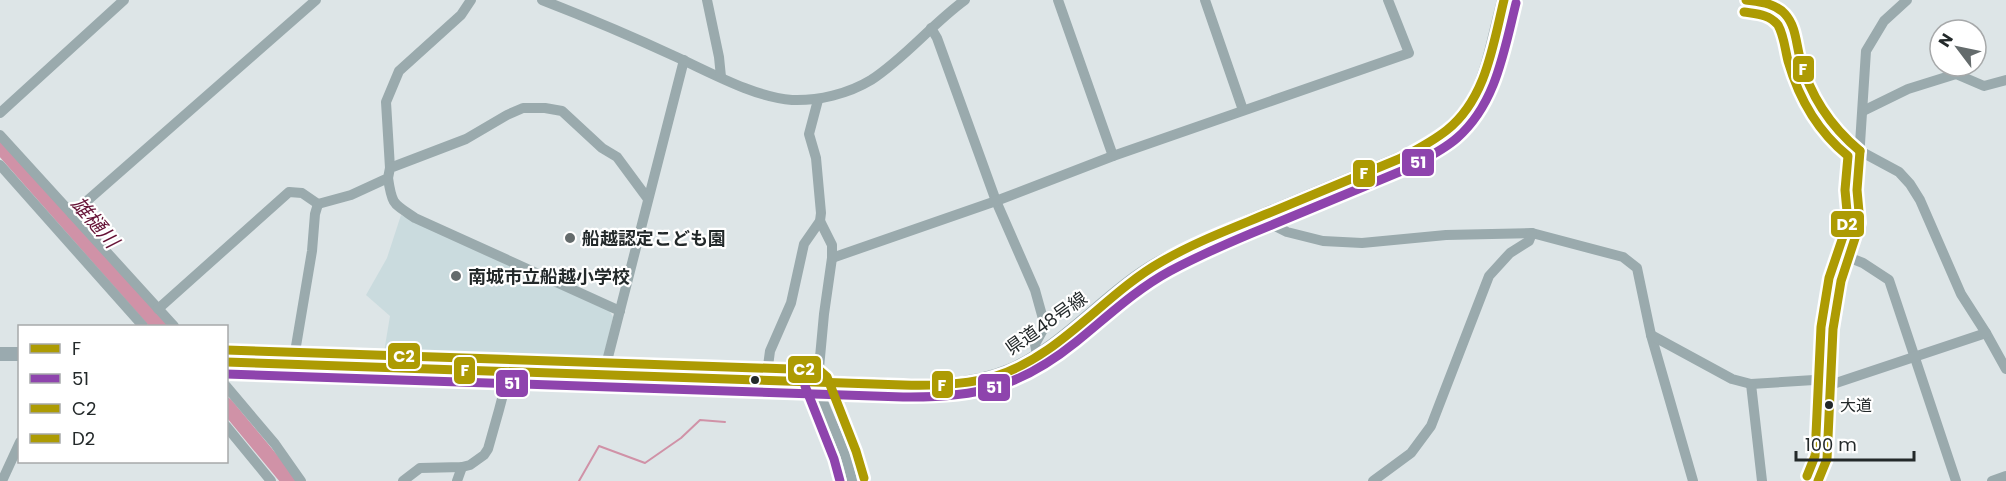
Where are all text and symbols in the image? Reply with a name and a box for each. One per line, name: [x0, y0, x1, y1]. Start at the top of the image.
north arrow: [1928, 18, 1988, 78]
text: N: [1933, 29, 1959, 52]
line badge: F: [1792, 55, 1815, 83]
text: F: [1799, 58, 1808, 81]
line badge: 51: [1401, 148, 1435, 177]
text: 51: [1410, 151, 1426, 174]
line badge: F: [1352, 159, 1376, 188]
text: F: [1360, 162, 1369, 185]
water label: 雄樋川: [65, 190, 127, 255]
line badge: D2: [1830, 210, 1865, 238]
text: D2: [1837, 213, 1857, 236]
place label: 船越認定こども園: [582, 226, 726, 251]
marker: 船越認定こども園: [563, 231, 577, 245]
place label: 南城市立船越小学校: [468, 264, 630, 289]
marker: 南城市立船越小学校: [449, 269, 463, 283]
street label: 県道48号線: [1000, 286, 1092, 360]
legend: [18, 325, 228, 463]
text: F: [72, 336, 81, 361]
line badge: C2: [387, 342, 421, 370]
text: C2: [393, 345, 415, 368]
line badge: C2: [787, 355, 822, 384]
line badge: F: [453, 356, 476, 385]
text: C2: [793, 358, 815, 381]
text: F: [461, 359, 470, 382]
text: 51: [72, 366, 89, 391]
line badge: 51: [495, 369, 529, 398]
line badge: F: [931, 370, 954, 399]
text: 51: [504, 372, 520, 395]
line badge: 51: [977, 373, 1011, 402]
unlabelled marker: [749, 374, 761, 386]
text: F: [938, 374, 947, 397]
text: 51: [986, 376, 1002, 399]
place label: 大道: [1840, 394, 1872, 417]
text: C2: [72, 396, 96, 421]
marker: 大道: [1823, 399, 1835, 411]
scale bar: [1796, 424, 1914, 462]
text: D2: [72, 426, 95, 451]
text: 100 m: [1805, 432, 1857, 457]

